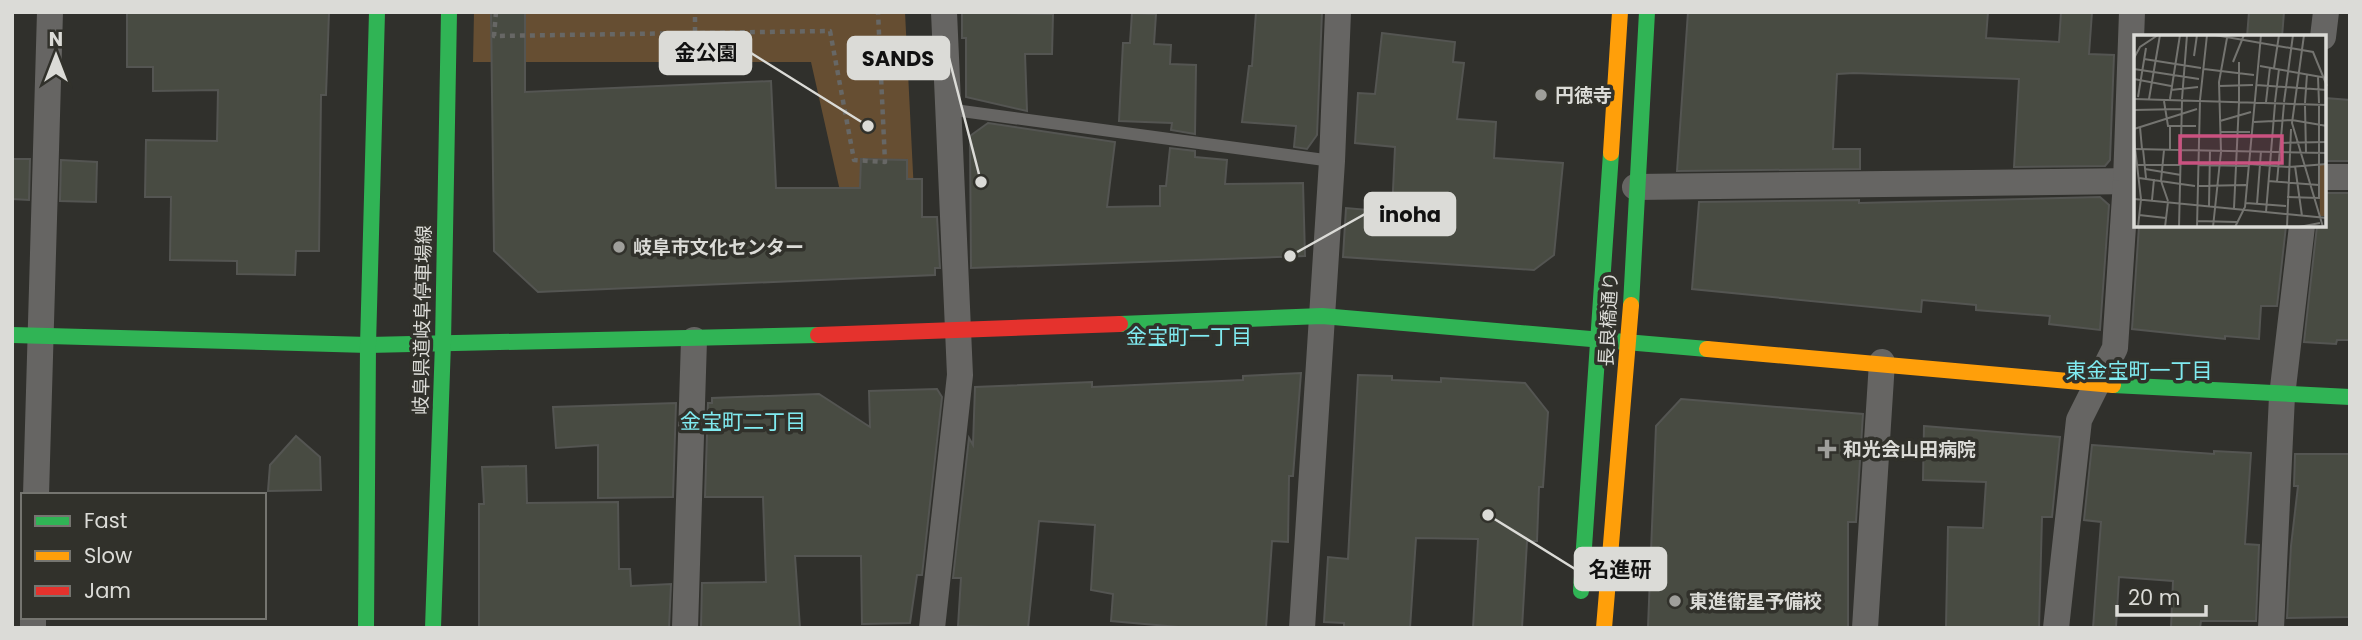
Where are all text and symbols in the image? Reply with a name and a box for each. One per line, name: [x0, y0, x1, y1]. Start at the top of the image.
north arrow: [21, 21, 91, 91]
text: N: [49, 26, 63, 53]
callout: 金公園: [660, 32, 751, 74]
inset map: [2134, 35, 2327, 228]
callout: SANDS: [848, 37, 949, 79]
text: 金公園: [675, 38, 738, 67]
text: SANDS: [862, 44, 934, 73]
place label: 円徳寺: [1555, 82, 1612, 109]
marker: 円徳寺: [1533, 87, 1549, 103]
callout: inoha: [1365, 193, 1455, 235]
text: inoha: [1379, 200, 1441, 229]
street label: 岐阜県道岐阜停車場線: [407, 225, 438, 415]
place label: 岐阜市文化センター: [633, 234, 804, 261]
marker: 岐阜市文化センター: [611, 239, 627, 255]
street label: 長良橋通り: [1593, 271, 1624, 367]
district label: 金宝町一丁目: [1126, 322, 1252, 351]
district label: 東金宝町一丁目: [2066, 356, 2213, 385]
district label: 金宝町二丁目: [680, 407, 806, 436]
place label: 和光会山田病院: [1843, 436, 1976, 463]
marker: 和光会山田病院: [1817, 439, 1837, 459]
legend: [21, 493, 266, 619]
text: Fast: [84, 506, 127, 535]
text: Slow: [84, 541, 132, 570]
callout: 名進研: [1575, 548, 1666, 590]
text: 名進研: [1589, 555, 1652, 584]
scale bar: [2117, 574, 2206, 618]
text: Jam: [84, 576, 131, 605]
text: 20 m: [2128, 583, 2181, 612]
place label: 東進衛星予備校: [1689, 588, 1822, 615]
marker: 東進衛星予備校: [1667, 593, 1683, 609]

